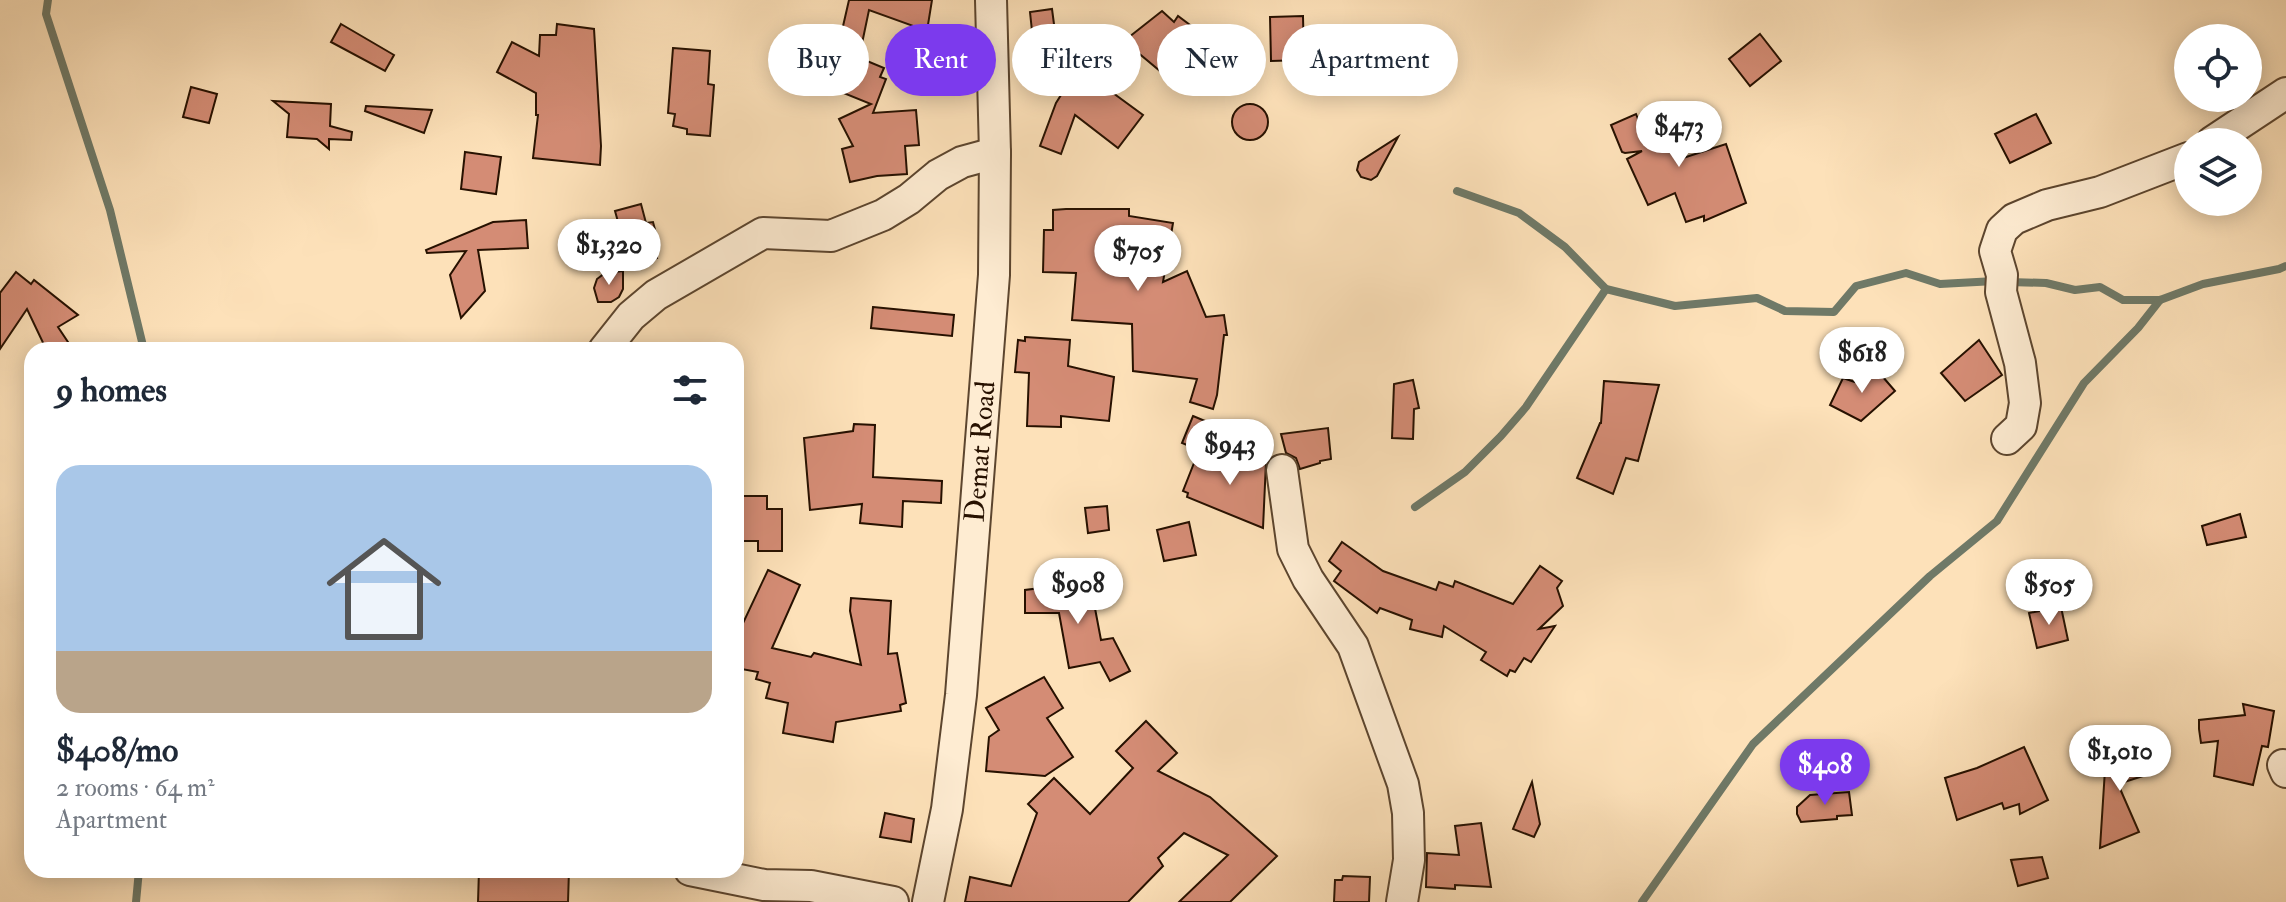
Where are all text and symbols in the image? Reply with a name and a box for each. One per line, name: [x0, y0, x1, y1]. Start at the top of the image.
chip: Buy: [768, 24, 869, 96]
chip: Rent: [885, 24, 996, 96]
chip: Filters: [1012, 24, 1141, 96]
chip: New: [1157, 24, 1266, 96]
chip: Apartment: [1282, 24, 1458, 96]
map controls: [2174, 24, 2262, 216]
button: locate: [2174, 24, 2262, 112]
pin: $473: [1632, 101, 1726, 169]
text: $473: [1654, 111, 1704, 143]
button: layers: [2174, 128, 2262, 216]
pin: $1,320: [544, 219, 674, 287]
pin: $705: [1091, 225, 1185, 293]
text: $1,320: [576, 229, 642, 261]
text: $705: [1112, 235, 1164, 267]
pin: $618: [1815, 327, 1909, 395]
text: $618: [1837, 337, 1887, 369]
icon: filters: [668, 368, 712, 412]
text: 9 homes: [56, 369, 167, 412]
street label: Demat Road: [957, 380, 1003, 523]
pin: $943: [1183, 419, 1277, 487]
text: $943: [1204, 429, 1256, 461]
icon: home: [312, 517, 456, 661]
pin: $908: [1031, 558, 1125, 626]
pin: $505: [2002, 559, 2096, 627]
text: $908: [1051, 568, 1105, 600]
text: $505: [2024, 569, 2074, 601]
pin: $1,010: [2055, 725, 2185, 793]
text: $408/mo: [56, 729, 178, 772]
text: $1,010: [2087, 735, 2153, 767]
pin: $408: [1778, 739, 1872, 807]
text: $408: [1798, 749, 1852, 781]
text: 2 rooms · 64 m²: [56, 772, 215, 804]
text: Apartment: [56, 804, 167, 836]

